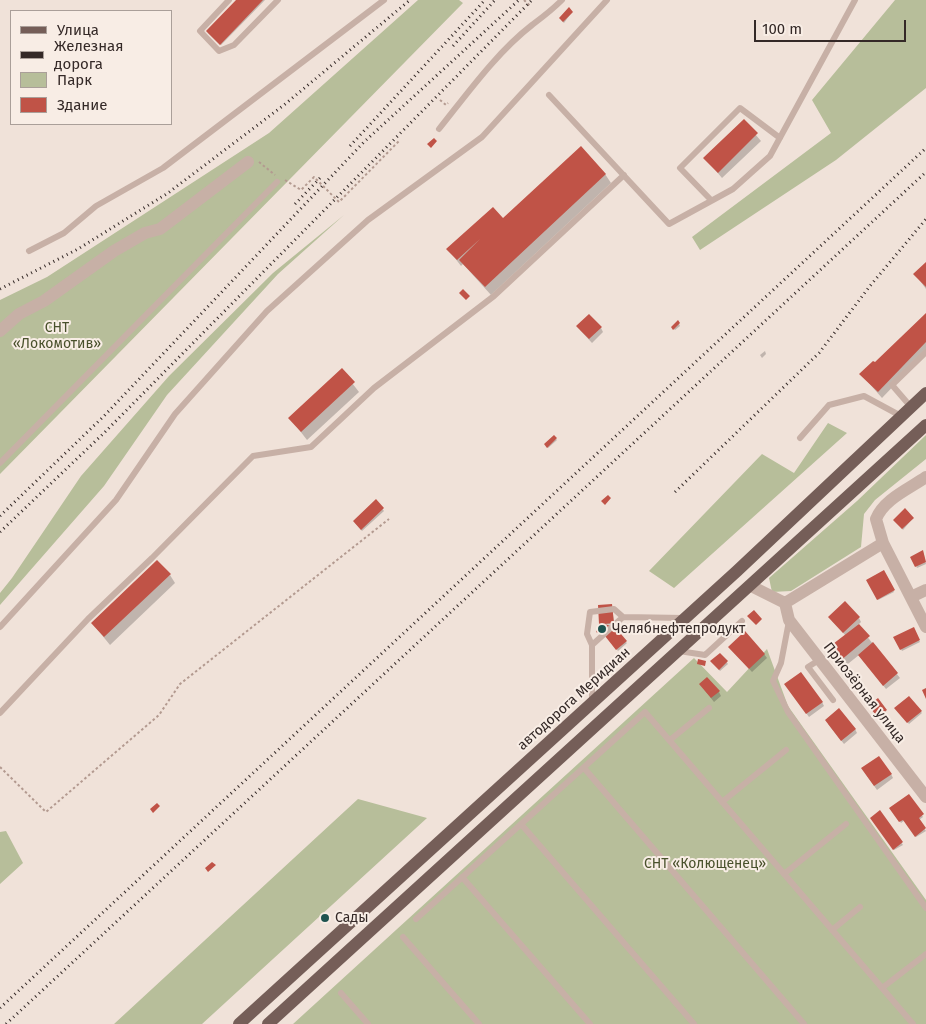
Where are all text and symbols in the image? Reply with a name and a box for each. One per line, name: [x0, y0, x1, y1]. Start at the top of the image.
legend: [10, 10, 172, 125]
scale bar: [756, 10, 908, 42]
text: 100 m: [762, 20, 802, 38]
text: Улица: [57, 21, 99, 39]
text: Железная дорога: [54, 37, 123, 73]
text: Парк: [57, 71, 92, 89]
text: Здание: [57, 96, 107, 114]
park label: СНТ «Локомотив»: [13, 320, 101, 352]
place label: Челябнефтепродукт: [612, 621, 745, 637]
marker: Челябнефтепродукт: [596, 623, 608, 635]
street label: Приозёрная улица: [819, 639, 909, 747]
street label: автодорога Меридиан: [514, 644, 634, 754]
park label: СНТ «Колющенец»: [644, 856, 766, 872]
place label: Сады: [335, 910, 368, 926]
marker: Сады: [319, 912, 331, 924]

